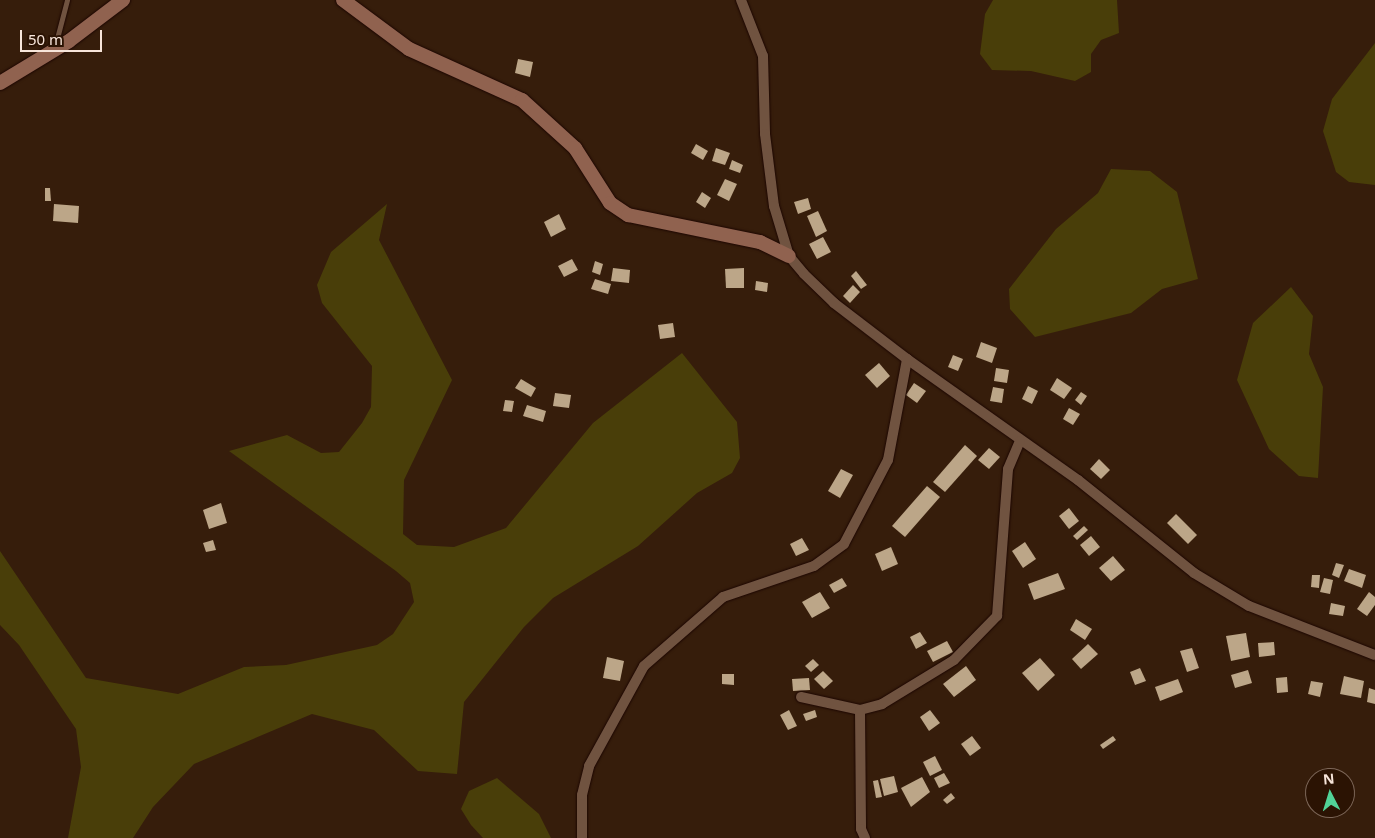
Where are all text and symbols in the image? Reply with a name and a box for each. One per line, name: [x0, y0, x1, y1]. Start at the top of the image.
scale bar: [22, 20, 105, 52]
text: 50 m: [28, 29, 63, 49]
north arrow: [1305, 768, 1355, 818]
text: N: [1322, 769, 1335, 789]

